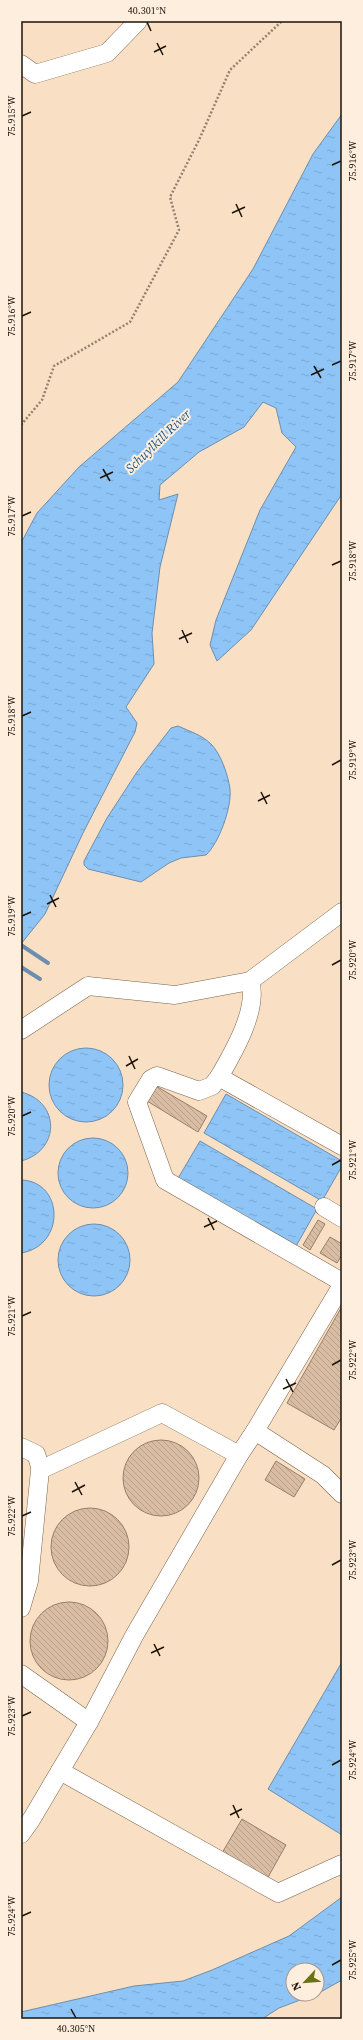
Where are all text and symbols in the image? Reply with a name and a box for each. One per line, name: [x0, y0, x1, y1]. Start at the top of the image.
text: 40.301°N: [128, 4, 166, 17]
text: 75.915°W: [5, 95, 18, 136]
text: 75.916°W: [346, 140, 359, 181]
text: 75.916°W: [5, 295, 18, 336]
text: 75.917°W: [346, 340, 359, 381]
water label: Schuylkill River: [122, 405, 195, 477]
text: 75.917°W: [5, 495, 18, 536]
text: 75.918°W: [346, 540, 359, 581]
text: 75.918°W: [5, 695, 18, 736]
text: 75.919°W: [346, 739, 359, 780]
text: 75.919°W: [5, 895, 18, 936]
text: 75.920°W: [346, 939, 359, 980]
text: 75.920°W: [5, 1095, 18, 1136]
text: 75.921°W: [346, 1139, 359, 1180]
text: 75.921°W: [5, 1295, 18, 1336]
text: 75.922°W: [346, 1339, 359, 1380]
text: 75.922°W: [5, 1495, 18, 1536]
text: 75.923°W: [346, 1539, 359, 1580]
text: 75.923°W: [5, 1695, 18, 1736]
text: 75.924°W: [346, 1739, 359, 1780]
text: 75.924°W: [5, 1895, 18, 1936]
text: 75.925°W: [346, 1939, 359, 1980]
north arrow: [285, 1962, 325, 2002]
text: N: [288, 1979, 305, 1993]
text: 40.305°N: [57, 2022, 95, 2035]

